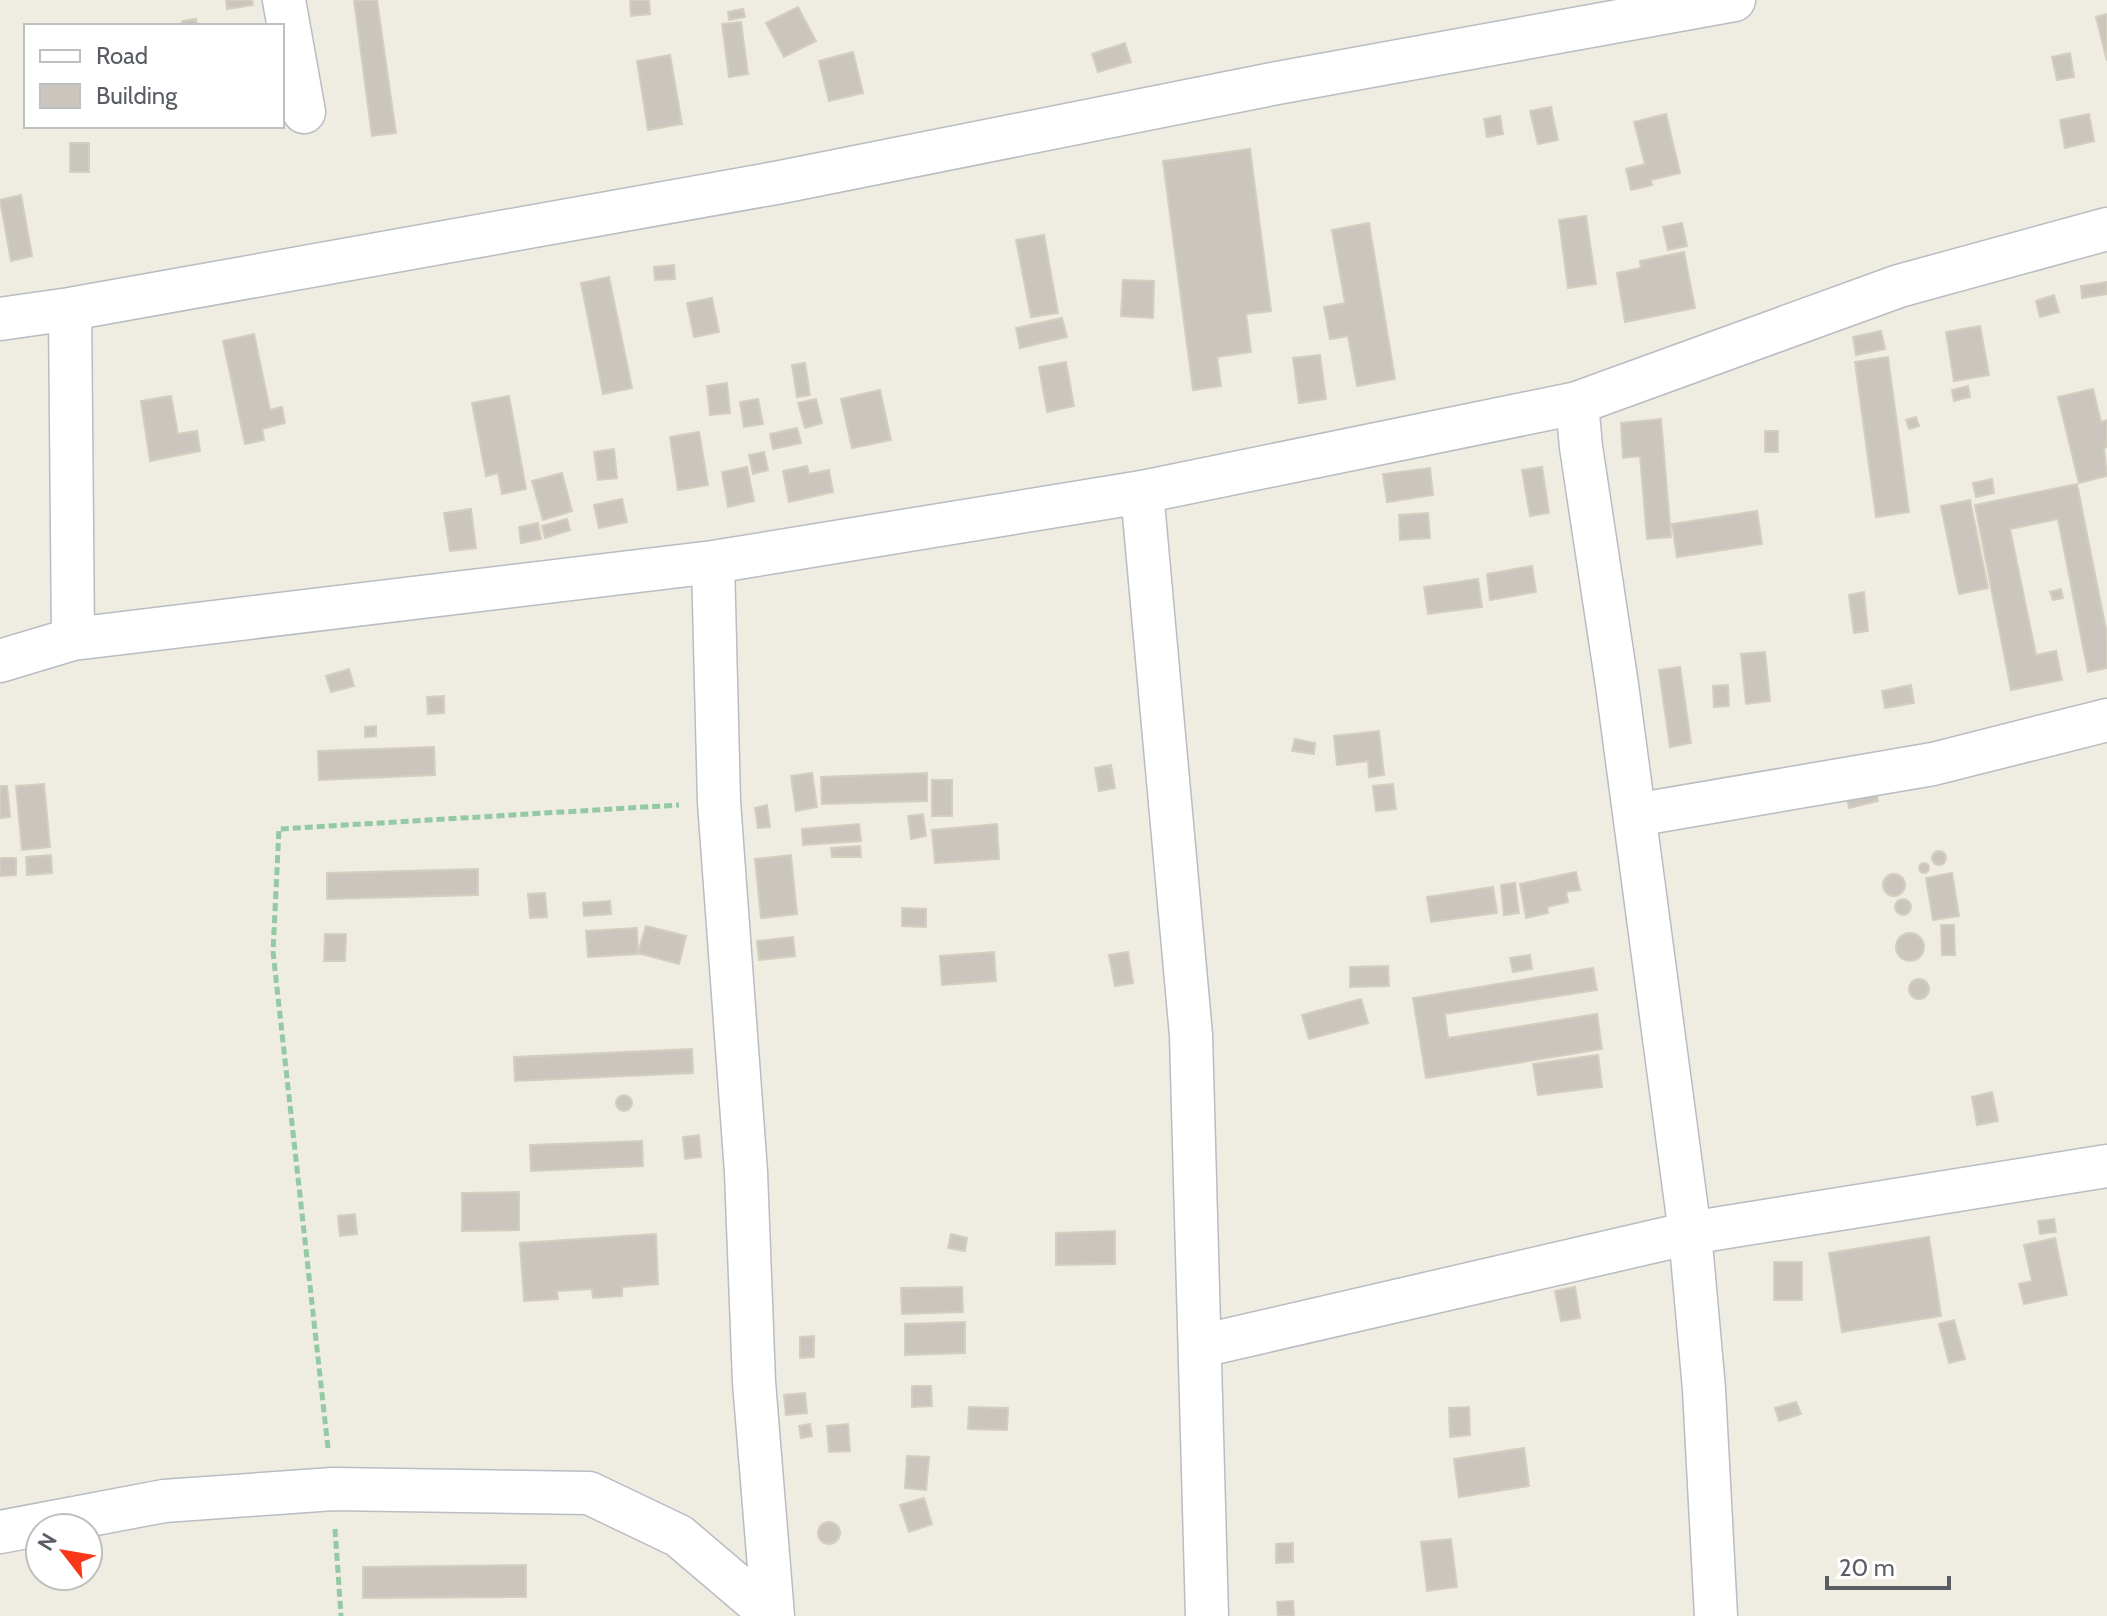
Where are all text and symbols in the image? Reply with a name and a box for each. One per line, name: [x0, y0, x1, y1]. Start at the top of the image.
legend: [24, 24, 284, 128]
text: Road: [96, 41, 148, 70]
text: Building: [96, 81, 178, 110]
north arrow: [24, 1512, 104, 1592]
text: N: [32, 1528, 63, 1556]
scale bar: [1827, 1540, 1949, 1590]
text: 20 m: [1839, 1553, 1895, 1582]

